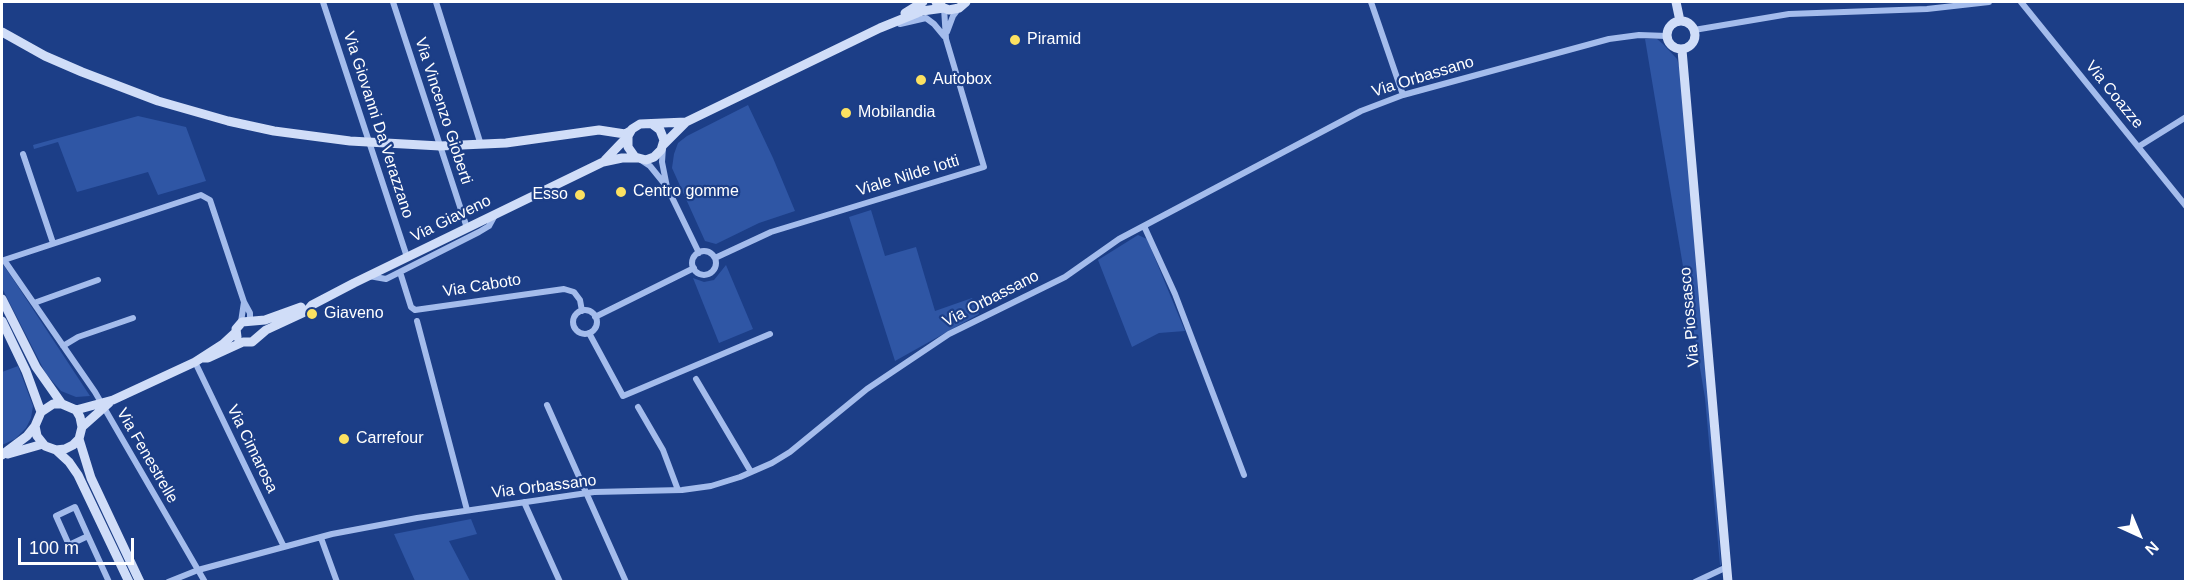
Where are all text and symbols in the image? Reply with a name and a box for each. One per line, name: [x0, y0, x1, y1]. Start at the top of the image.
street label: Via Giovanni Da Verazzano: [339, 29, 417, 221]
place label: Piramid: [1027, 30, 1081, 50]
marker: Piramid: [1008, 33, 1022, 47]
street label: Via Vincenzo Gioberti: [410, 35, 476, 187]
street label: Via Orbassano: [1370, 52, 1476, 102]
street label: Via Coazze: [2081, 57, 2147, 133]
place label: Autobox: [933, 70, 992, 90]
marker: Autobox: [914, 73, 928, 87]
place label: Mobilandia: [858, 103, 935, 123]
marker: Mobilandia: [839, 106, 853, 120]
street label: Viale Nilde Iotti: [854, 151, 962, 201]
place label: Centro gomme: [633, 182, 739, 202]
place label: Esso: [532, 185, 568, 205]
marker: Centro gomme: [614, 185, 628, 199]
marker: Esso: [573, 188, 587, 202]
street label: Via Giaveno: [408, 191, 494, 247]
street label: Via Orbassano: [940, 266, 1042, 332]
street label: Via Piossasco: [1676, 266, 1704, 368]
street label: Via Caboto: [442, 270, 522, 302]
place label: Giaveno: [324, 304, 384, 324]
marker: Giaveno: [305, 307, 319, 321]
street label: Via Cimarosa: [222, 402, 282, 496]
street label: Via Fenestrelle: [112, 405, 182, 507]
place label: Carrefour: [356, 429, 424, 449]
marker: Carrefour: [337, 432, 351, 446]
street label: Via Orbassano: [490, 471, 598, 503]
north arrow: [2109, 505, 2169, 565]
scale bar: [21, 526, 136, 564]
text: 100 m: [29, 538, 79, 558]
text: N: [2142, 538, 2162, 558]

